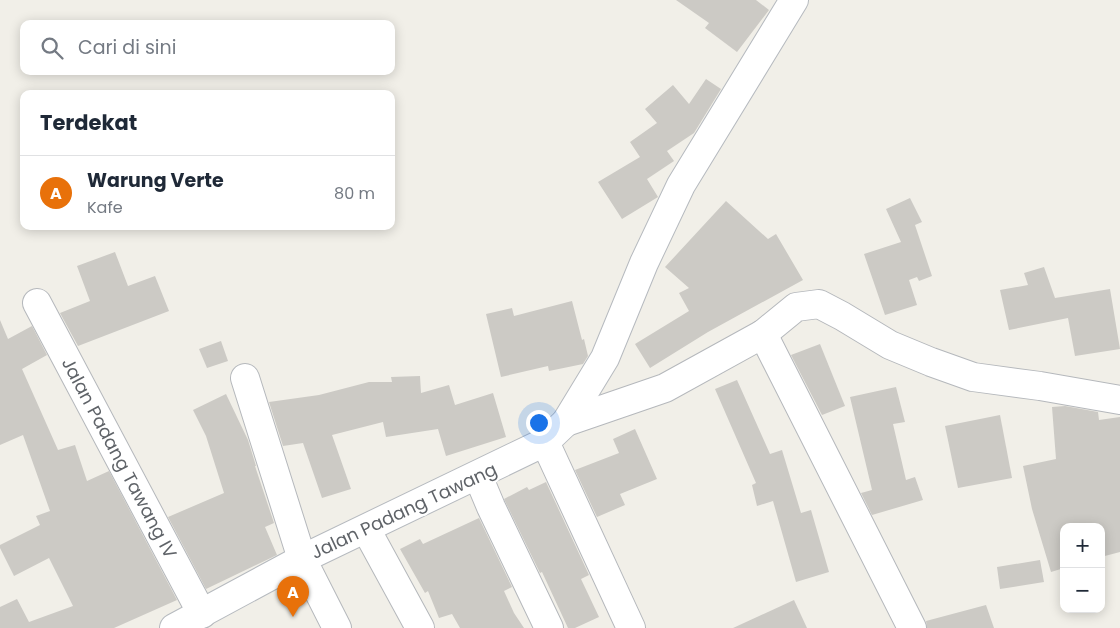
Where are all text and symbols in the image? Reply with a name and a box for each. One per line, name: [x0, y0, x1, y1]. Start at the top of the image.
search box: [20, 20, 395, 75]
icon: search: [38, 34, 66, 62]
text: Cari di sini: [78, 34, 176, 61]
text: Terdekat: [40, 108, 137, 137]
text: Warung Verte: [87, 167, 224, 194]
text: A: [50, 182, 62, 205]
text: 80 m: [334, 182, 375, 205]
text: Kafe: [87, 196, 123, 219]
street label: Jalan Padang Tawang IV: [56, 353, 183, 563]
your location: [526, 410, 552, 436]
street label: Jalan Padang Tawang: [307, 456, 501, 565]
map controls: [1060, 523, 1105, 613]
button: +: [1060, 523, 1105, 568]
button: −: [1060, 568, 1105, 613]
pin: A: [277, 576, 309, 617]

